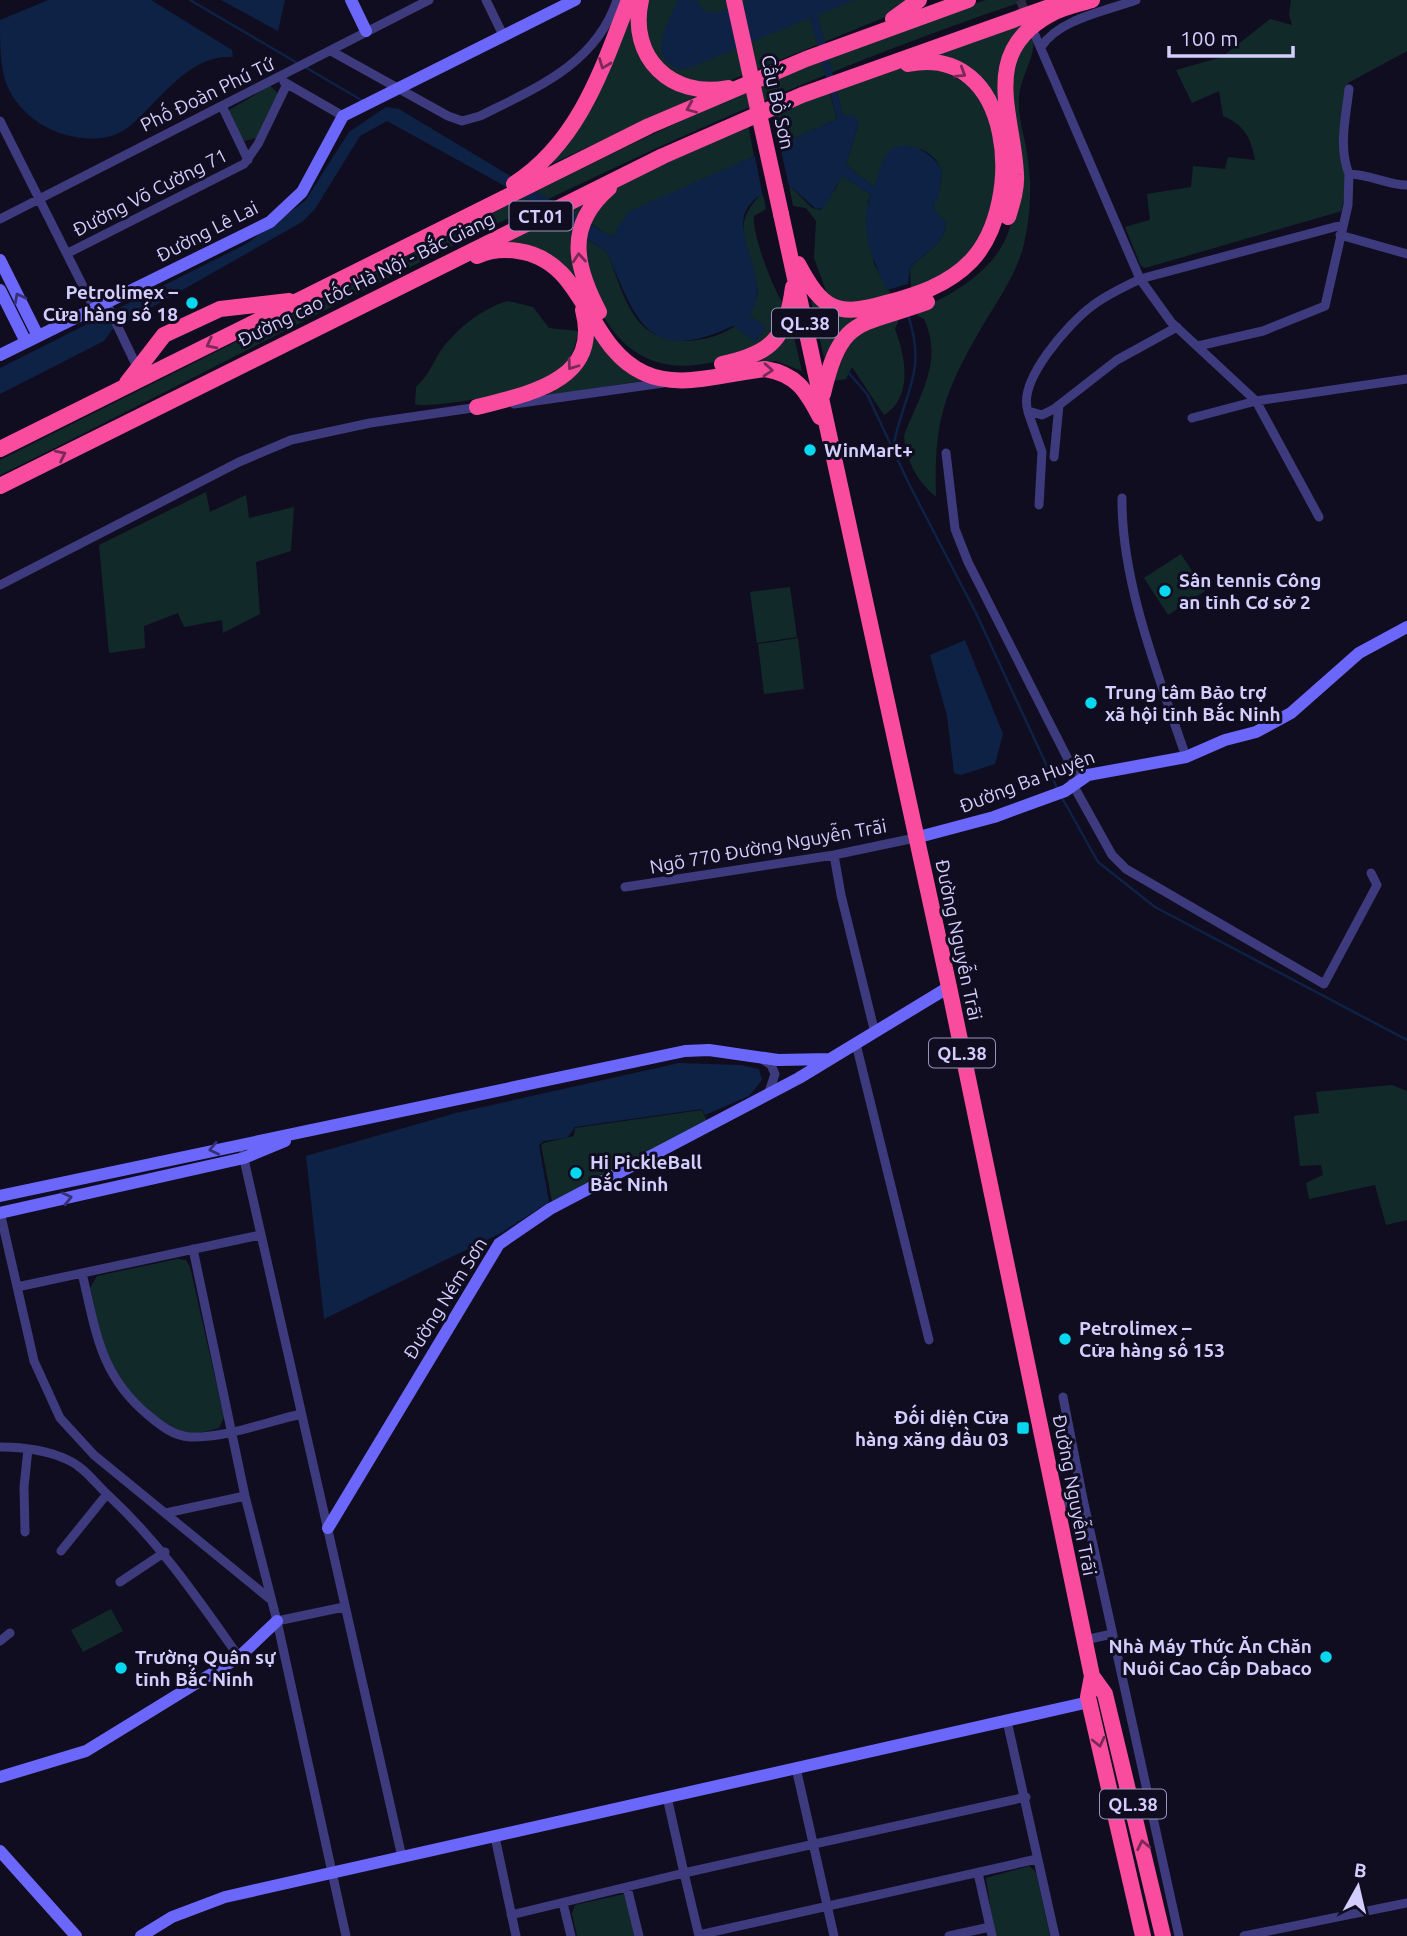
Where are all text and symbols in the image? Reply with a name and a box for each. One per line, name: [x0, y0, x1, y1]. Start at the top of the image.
scale bar: [1169, 14, 1293, 58]
text: 100 m: [1180, 26, 1238, 50]
street label: Phố Đoàn Phú Tứ: [136, 50, 278, 136]
street label: Cầu Bồ Sơn: [757, 52, 800, 151]
one-way arrow: [599, 57, 613, 69]
one-way arrow: [953, 64, 966, 77]
one-way arrow: [686, 100, 698, 114]
street label: Đường Võ Cường 71: [69, 144, 231, 240]
street label: Đường Lê Lai: [153, 196, 261, 266]
road number: CT.01: [510, 202, 572, 230]
street label: Đường cao tốc Hà Nội - Bắc Giang: [233, 206, 498, 351]
one-way arrow: [572, 252, 587, 263]
place label: Petrolimex – Cửa hàng số 18: [43, 281, 179, 325]
one-way arrow: [13, 293, 27, 305]
marker: Petrolimex – Cửa hàng số 18: [184, 295, 200, 311]
road number: QL.38: [772, 309, 838, 338]
one-way arrow: [206, 335, 218, 349]
one-way arrow: [568, 357, 581, 369]
one-way arrow: [763, 363, 774, 378]
place label: WinMart+: [824, 439, 913, 461]
marker: WinMart+: [802, 442, 818, 458]
one-way arrow: [54, 449, 66, 463]
place label: Sân tennis Công an tỉnh Cơ sở 2: [1179, 569, 1321, 613]
marker: Sân tennis Công an tỉnh Cơ sở 2: [1157, 583, 1173, 599]
place label: Trung tâm Bảo trợ xã hội tỉnh Bắc Ninh: [1105, 681, 1281, 725]
marker: Trung tâm Bảo trợ xã hội tỉnh Bắc Ninh: [1083, 695, 1099, 711]
street label: Đường Ba Huyện: [956, 745, 1098, 817]
street label: Ngõ 770 Đường Nguyễn Trãi: [647, 813, 888, 878]
street label: Đường Nguyễn Trãi: [931, 857, 988, 1022]
road number: QL.38: [929, 1038, 995, 1068]
one-way arrow: [208, 1140, 220, 1155]
place label: Hi PickleBall Bắc Ninh: [590, 1151, 702, 1195]
marker: Hi PickleBall Bắc Ninh: [568, 1165, 584, 1181]
one-way arrow: [61, 1192, 73, 1206]
street label: Đường Ném Sơn: [399, 1233, 491, 1363]
place label: Petrolimex – Cửa hàng số 153: [1079, 1317, 1225, 1361]
marker: Petrolimex – Cửa hàng số 153: [1057, 1331, 1073, 1347]
place label: Đối diện Cửa hàng xăng dầu 03: [855, 1404, 1009, 1450]
street label: Đường Nguyễn Trãi: [1049, 1412, 1103, 1577]
marker: Đối diện Cửa hàng xăng dầu 03: [1015, 1420, 1031, 1436]
place label: Nhà Máy Thức Ăn Chăn Nuôi Cao Cấp Dabaco: [1109, 1635, 1312, 1679]
place label: Trường Quân sự tỉnh Bắc Ninh: [135, 1646, 276, 1690]
marker: Nhà Máy Thức Ăn Chăn Nuôi Cao Cấp Dabaco: [1318, 1649, 1334, 1665]
marker: Trường Quân sự tỉnh Bắc Ninh: [113, 1660, 129, 1676]
one-way arrow: [1090, 1736, 1105, 1748]
road number: QL.38: [1100, 1790, 1166, 1818]
one-way arrow: [1136, 1839, 1151, 1851]
north arrow: [1323, 1852, 1393, 1922]
text: B: [1353, 1858, 1368, 1882]

